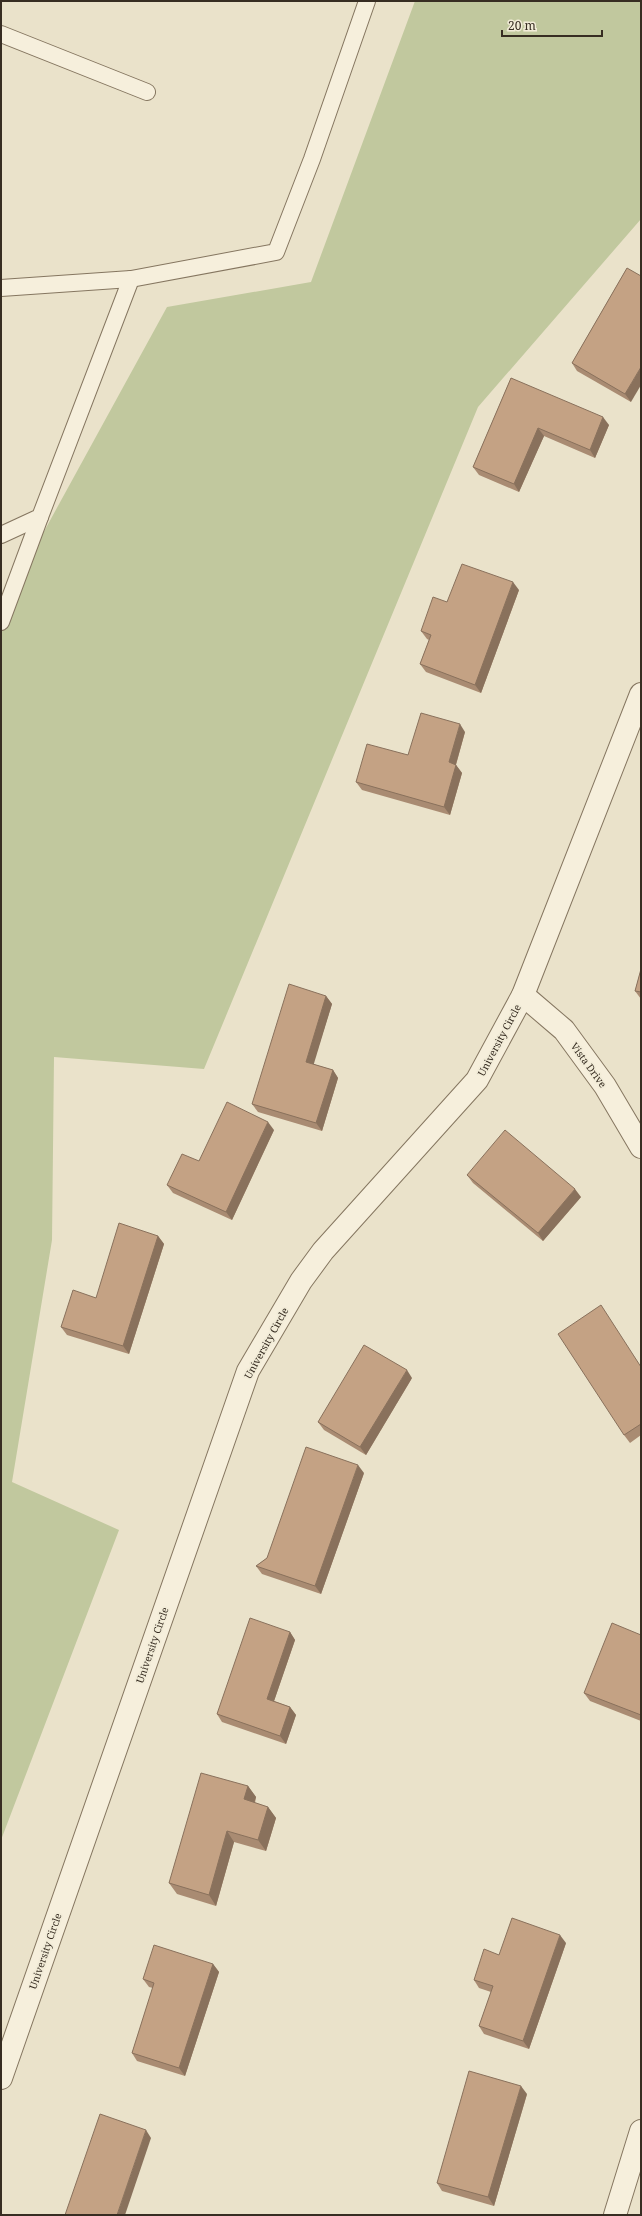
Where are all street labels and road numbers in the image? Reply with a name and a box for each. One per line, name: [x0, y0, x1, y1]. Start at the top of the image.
street label: University Circle: [474, 1002, 524, 1078]
street label: Vista Drive: [568, 1040, 610, 1090]
street label: University Circle: [241, 1305, 291, 1381]
street label: University Circle: [132, 1605, 172, 1685]
street label: University Circle: [25, 1911, 65, 1991]

